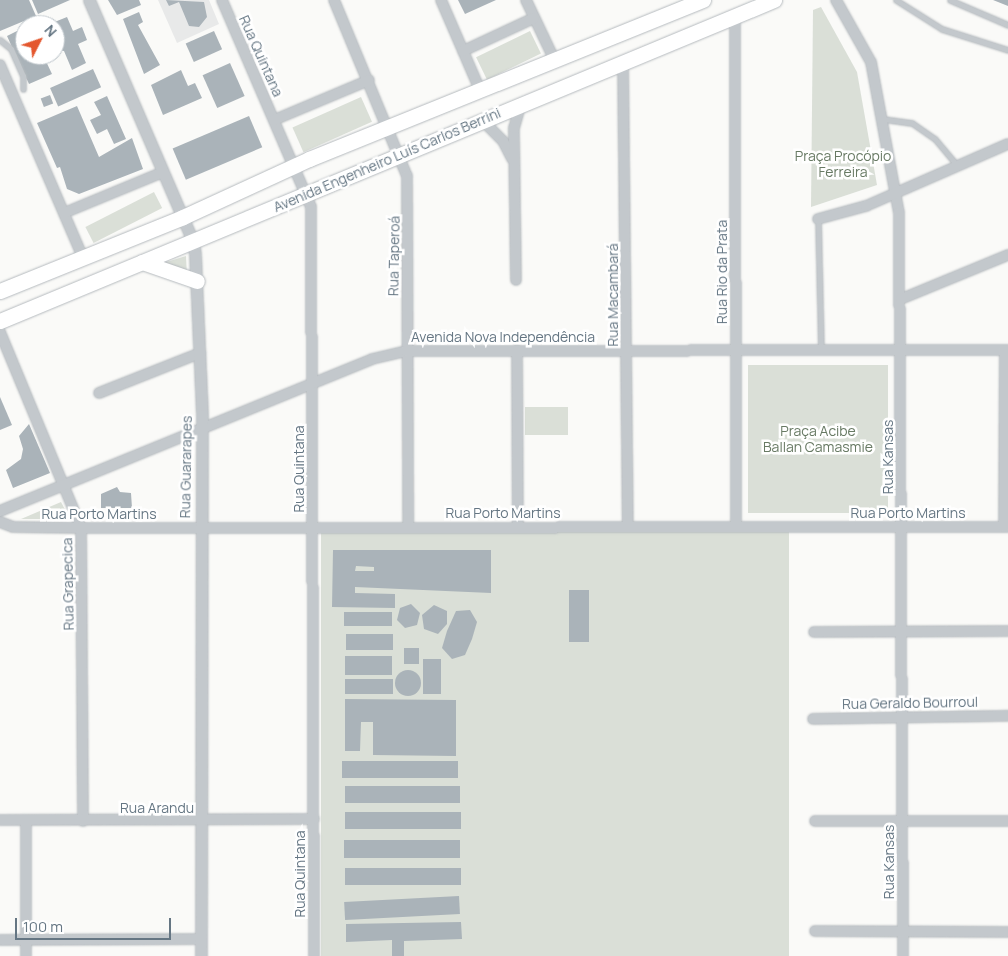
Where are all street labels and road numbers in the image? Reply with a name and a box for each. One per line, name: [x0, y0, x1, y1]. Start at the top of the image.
street label: Rua Quintana: [236, 13, 286, 99]
street label: Avenida Engenheiro Luís Carlos Berrini: [271, 104, 503, 216]
street label: Rua Taperoá: [385, 216, 403, 296]
street label: Rua Rio da Prata: [714, 220, 730, 324]
street label: Rua Macambará: [605, 243, 621, 347]
street label: Avenida Nova Independência: [411, 329, 595, 345]
street label: Rua Guararapes: [177, 416, 195, 518]
street label: Rua Kansas: [880, 420, 896, 494]
street label: Rua Quintana: [291, 425, 307, 513]
street label: Rua Porto Martins: [446, 505, 560, 521]
street label: Rua Porto Martins: [851, 505, 965, 521]
street label: Rua Porto Martins: [42, 506, 156, 522]
street label: Rua Grapecica: [59, 537, 77, 631]
street label: Rua Geraldo Bourroul: [842, 693, 978, 713]
street label: Rua Arandu: [120, 800, 194, 816]
street label: Rua Kansas: [881, 825, 897, 899]
street label: Rua Quintana: [292, 830, 308, 918]

